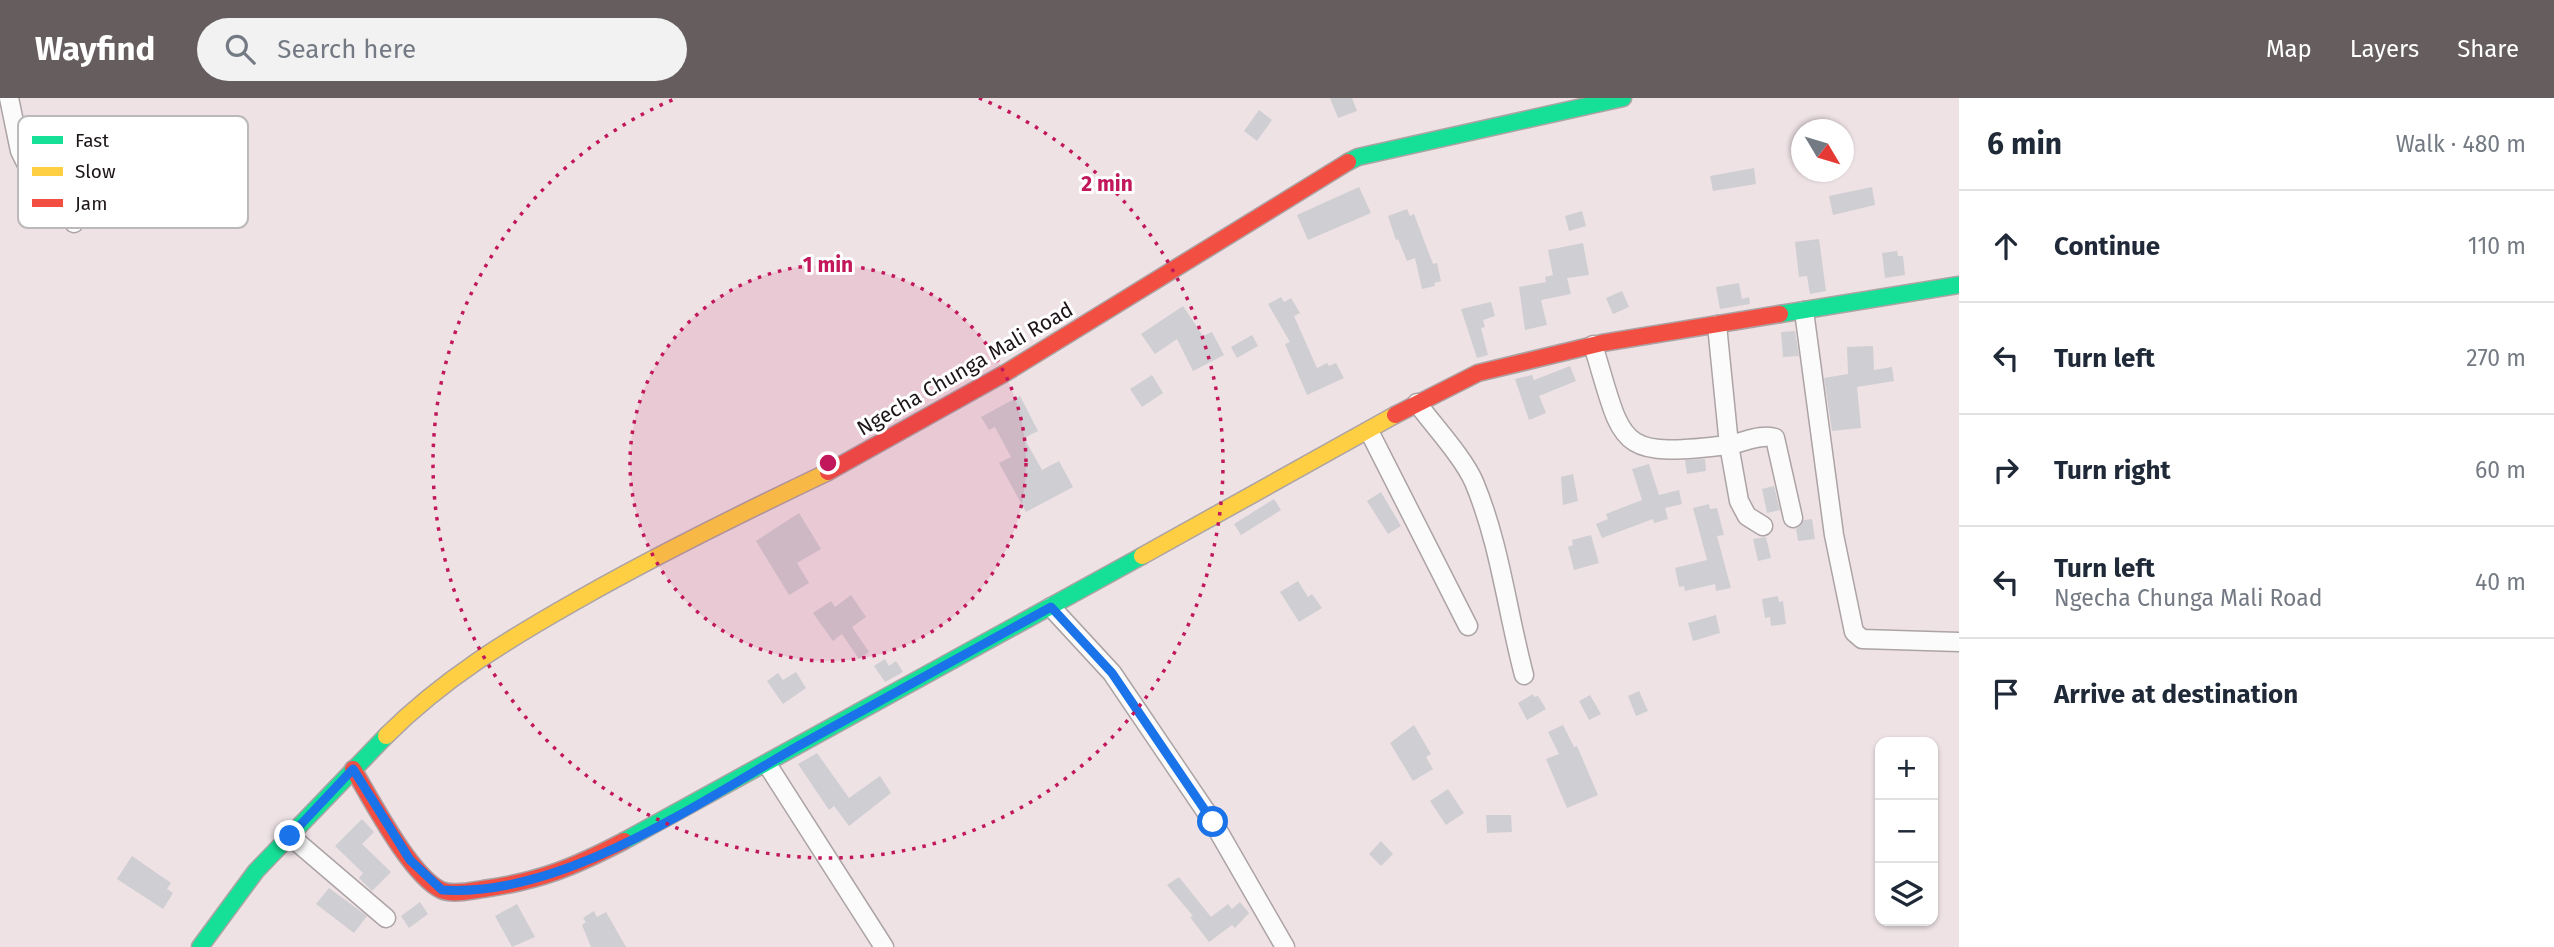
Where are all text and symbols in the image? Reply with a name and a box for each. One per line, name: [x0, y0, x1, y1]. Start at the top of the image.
search box: [197, 18, 687, 81]
text: Wayfind: [35, 29, 155, 69]
icon: search: [221, 30, 259, 68]
text: Search here: [277, 34, 416, 65]
text: Map: [2266, 35, 2312, 63]
text: Layers: [2350, 35, 2419, 63]
text: Share: [2457, 35, 2519, 63]
legend: [18, 116, 248, 228]
north arrow: [1791, 119, 1854, 182]
text: 6 min: [1987, 126, 2062, 162]
text: Fast: [75, 129, 109, 152]
text: Walk · 480 m: [2396, 130, 2526, 158]
text: Slow: [75, 160, 116, 183]
text: 2 min: [1081, 171, 1133, 197]
text: Jam: [75, 192, 107, 215]
icon: ahead: [1987, 227, 2025, 265]
text: Continue: [2054, 231, 2160, 262]
text: 110 m: [2468, 232, 2526, 260]
text: 1 min: [803, 252, 853, 278]
street label: Ngecha Chunga Mali Road: [852, 296, 1078, 442]
icon: left: [1987, 339, 2025, 377]
text: Turn left: [2054, 343, 2155, 374]
text: 270 m: [2466, 344, 2526, 372]
centre of rings: [816, 451, 840, 475]
icon: right: [1987, 451, 2025, 489]
text: Turn right: [2054, 455, 2171, 486]
text: 60 m: [2475, 456, 2526, 484]
text: Turn left: [2054, 553, 2155, 584]
icon: left: [1987, 563, 2025, 601]
text: 40 m: [2475, 568, 2526, 596]
text: Ngecha Chunga Mali Road: [2054, 584, 2323, 612]
icon: arrive: [1987, 675, 2025, 713]
text: Arrive at destination: [2054, 679, 2298, 710]
map controls: [1875, 737, 1938, 926]
button: +: [1875, 737, 1938, 800]
button: −: [1875, 800, 1938, 863]
route start: [1197, 806, 1228, 837]
route end: [274, 820, 305, 851]
button: layers: [1875, 863, 1938, 926]

